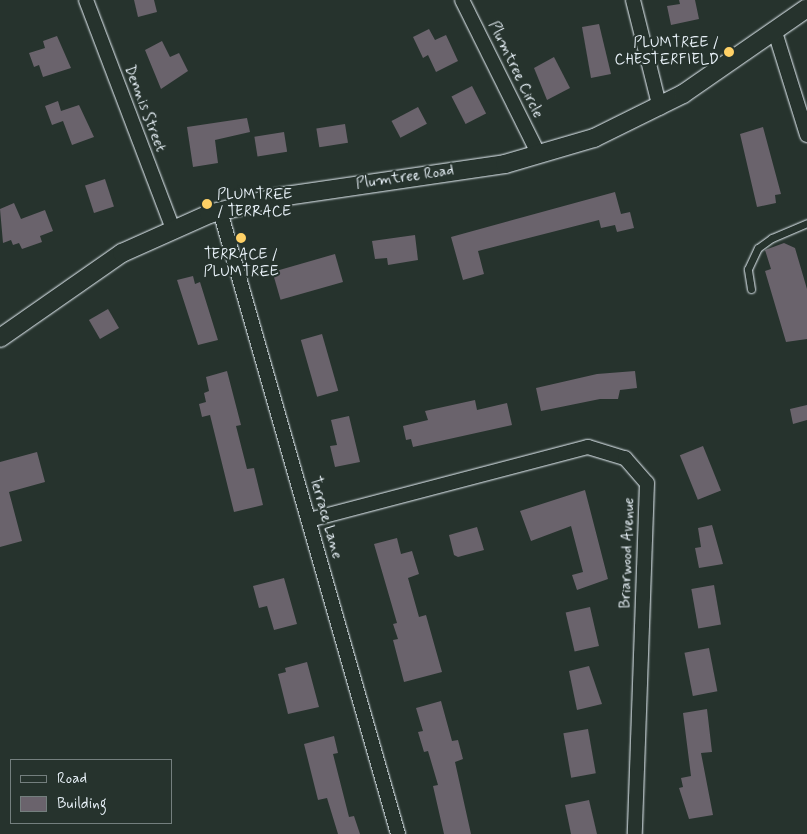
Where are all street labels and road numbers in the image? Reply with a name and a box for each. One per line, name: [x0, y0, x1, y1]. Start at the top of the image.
street label: Plumtree Circle: [484, 18, 546, 122]
street label: Dennis Street: [119, 62, 169, 156]
street label: Plumtree Road: [355, 162, 455, 194]
street label: Terrace Lane: [305, 476, 345, 560]
street label: Briarwood Avenue: [617, 496, 639, 610]

